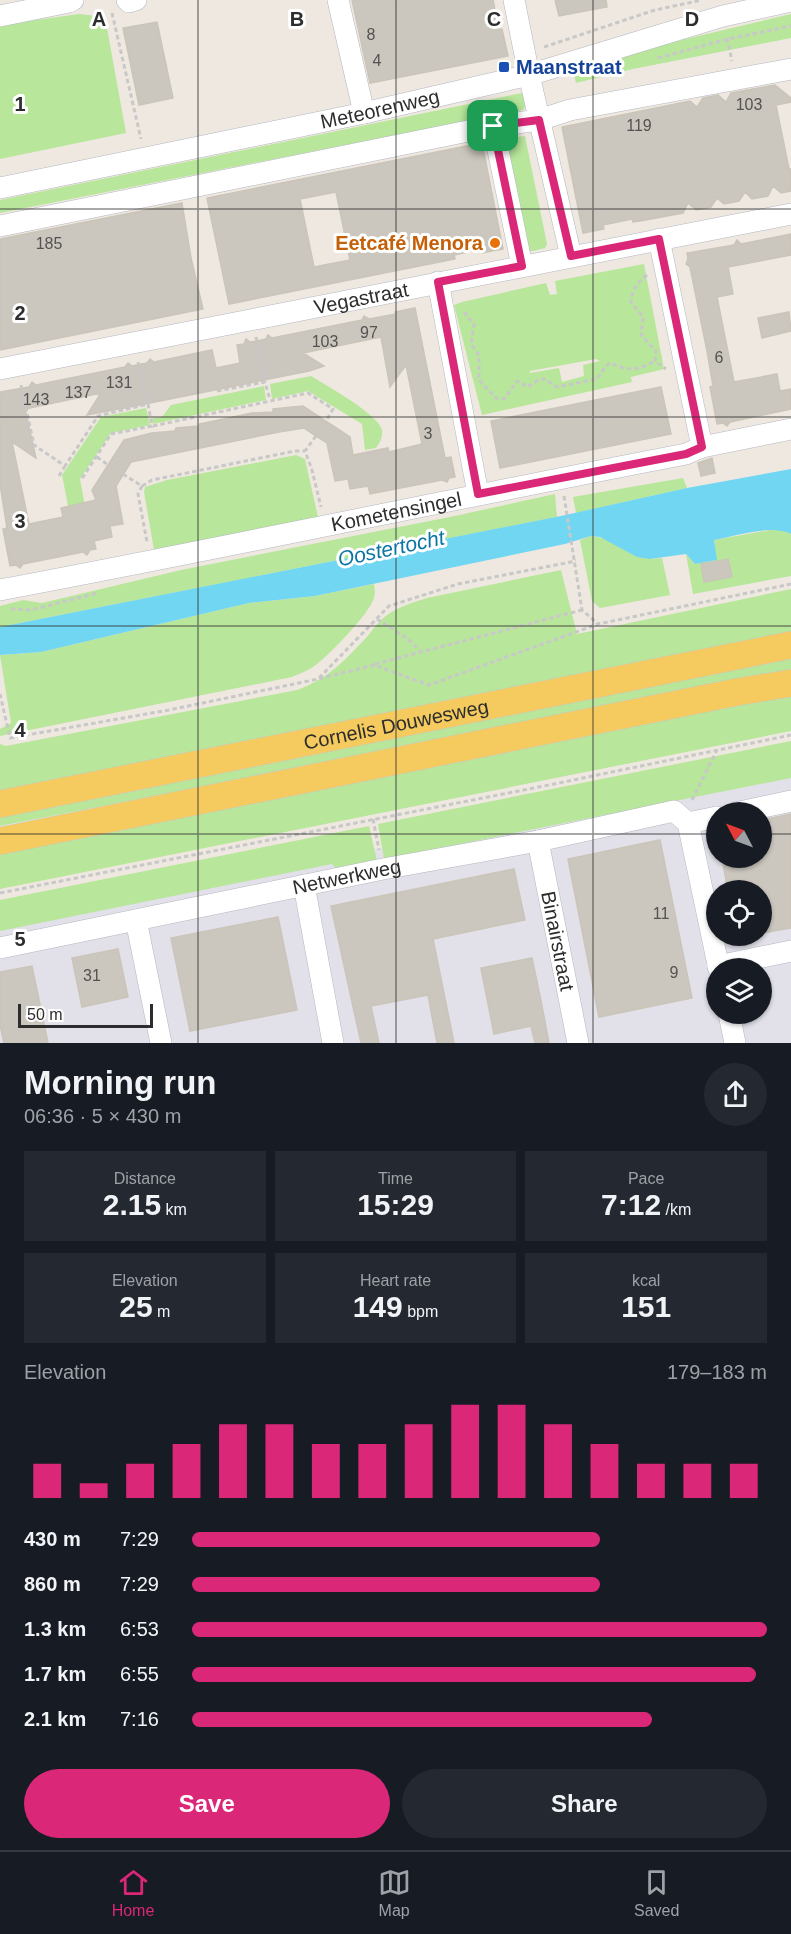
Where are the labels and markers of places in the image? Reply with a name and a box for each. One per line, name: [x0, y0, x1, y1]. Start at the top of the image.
place label: Maanstraat: [516, 56, 622, 78]
marker: Maanstraat: [497, 60, 511, 74]
pin: [467, 100, 518, 151]
place label: Eetcafé Menora: [335, 232, 484, 254]
marker: Eetcafé Menora: [488, 236, 502, 250]

